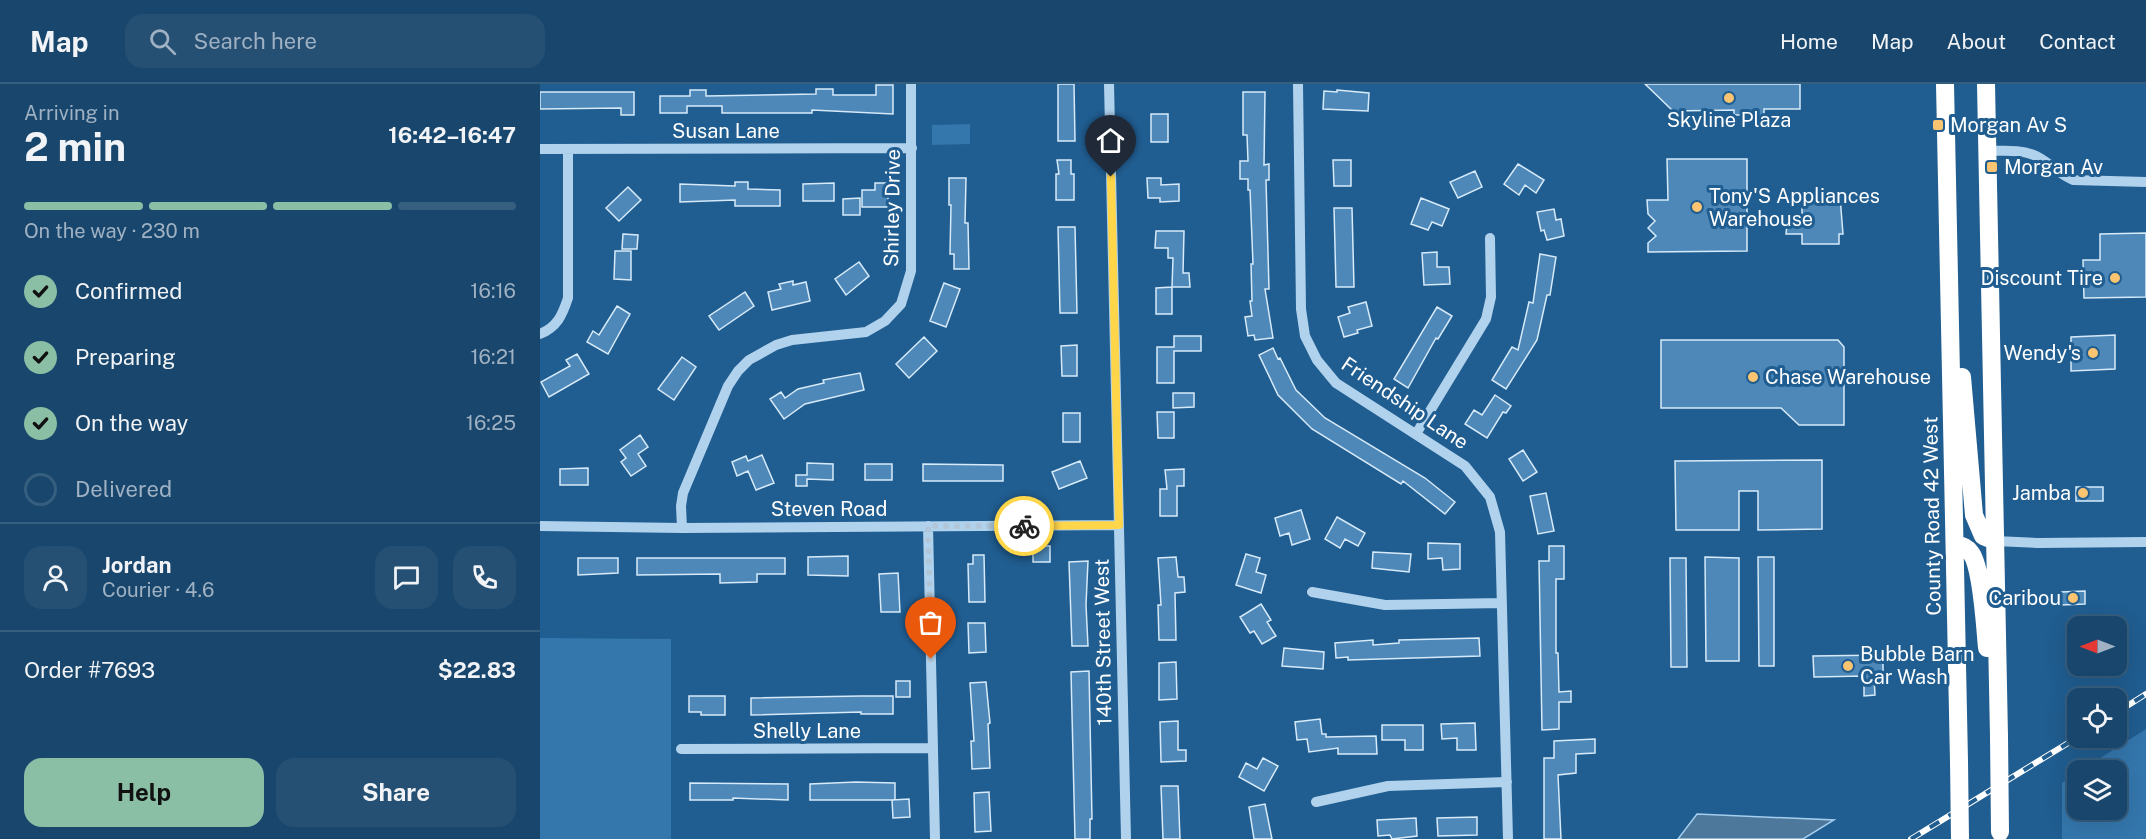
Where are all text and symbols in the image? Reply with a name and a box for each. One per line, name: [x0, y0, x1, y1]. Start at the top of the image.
search box: [125, 14, 545, 68]
text: Map: [30, 25, 89, 58]
icon: search: [146, 25, 179, 58]
text: Search here: [194, 28, 317, 54]
text: Home: [1780, 29, 1838, 54]
text: Map: [1871, 29, 1914, 54]
text: About: [1947, 29, 2006, 54]
text: Contact: [2039, 29, 2116, 54]
marker: Skyline Plaza: [1722, 91, 1736, 105]
text: Arriving in: [24, 101, 119, 125]
place label: Skyline Plaza: [1667, 108, 1791, 132]
place label: Morgan Av S: [1950, 113, 2067, 137]
pin: [1085, 115, 1136, 177]
marker: Morgan Av S: [1931, 118, 1945, 132]
street label: Susan Lane: [672, 119, 780, 143]
text: 16:42–16:47: [388, 122, 516, 148]
text: 2 min: [24, 124, 126, 170]
icon: home: [1094, 124, 1127, 157]
street label: Shirley Drive: [879, 149, 905, 267]
place label: Morgan Av: [2004, 155, 2103, 179]
marker: Morgan Av: [1985, 160, 1999, 174]
place label: Tony'S Appliances Warehouse: [1709, 184, 1880, 231]
marker: Tony'S Appliances Warehouse: [1690, 200, 1704, 214]
text: On the way · 230 m: [24, 219, 200, 243]
place label: Discount Tire: [1981, 266, 2103, 290]
marker: Discount Tire: [2108, 271, 2122, 285]
icon: check: [24, 275, 57, 308]
text: Confirmed: [75, 278, 182, 304]
text: 16:16: [470, 279, 516, 303]
icon: check: [24, 341, 57, 374]
place label: Wendy's: [2004, 341, 2081, 365]
text: Preparing: [75, 344, 176, 370]
text: 16:21: [470, 345, 516, 369]
marker: Wendy's: [2086, 346, 2100, 360]
street label: Friendship Lane: [1337, 352, 1473, 454]
place label: Chase Warehouse: [1765, 365, 1931, 389]
marker: Chase Warehouse: [1746, 370, 1760, 384]
icon: check: [24, 407, 57, 440]
text: On the way: [75, 410, 188, 436]
text: 16:25: [466, 411, 516, 435]
street label: County Road 42 West: [1918, 416, 1946, 616]
text: Delivered: [75, 476, 172, 502]
place label: Jamba: [2012, 481, 2071, 505]
marker: Jamba: [2076, 486, 2090, 500]
courier: [994, 496, 1054, 556]
street label: Steven Road: [771, 497, 887, 521]
icon: bike: [1008, 510, 1041, 543]
button: person: [24, 546, 87, 609]
button: chat: [375, 546, 438, 609]
button: phone: [453, 546, 516, 609]
text: Jordan: [102, 552, 171, 578]
street label: 140th Street West: [1090, 558, 1116, 726]
text: Courier · 4.6: [102, 578, 214, 602]
place label: Caribou: [1989, 586, 2061, 610]
marker: Caribou: [2066, 591, 2080, 605]
pin: [905, 597, 956, 659]
icon: bag: [914, 606, 947, 639]
north arrow: [2067, 616, 2127, 676]
map controls: [2067, 616, 2127, 820]
place label: Bubble Barn Car Wash: [1860, 642, 1974, 689]
text: Order #7693: [24, 657, 155, 683]
text: $22.83: [438, 657, 516, 683]
marker: Bubble Barn Car Wash: [1841, 659, 1855, 673]
button: locate: [2067, 688, 2127, 748]
street label: Shelly Lane: [753, 719, 861, 743]
button: Help: [24, 758, 264, 827]
button: Share: [276, 758, 516, 827]
button: layers: [2067, 760, 2127, 820]

